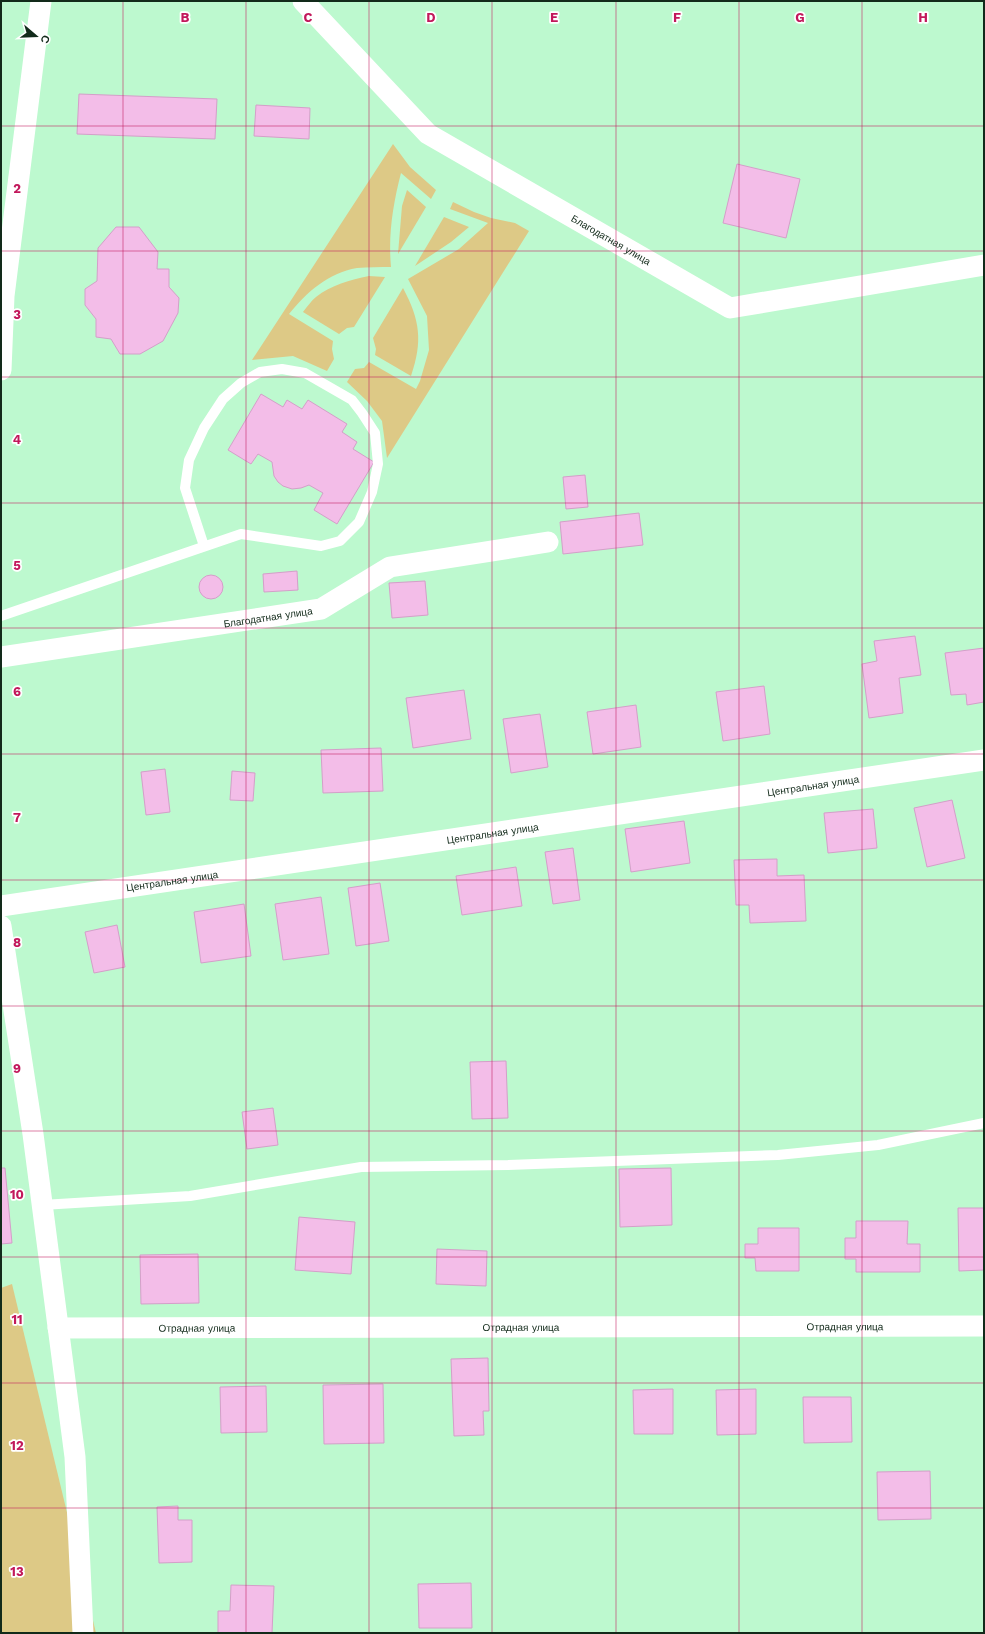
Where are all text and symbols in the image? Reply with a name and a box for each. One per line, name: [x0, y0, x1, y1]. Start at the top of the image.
text: B: [181, 10, 190, 25]
text: C: [304, 10, 313, 25]
text: D: [426, 10, 436, 25]
text: E: [550, 10, 558, 25]
text: F: [673, 10, 681, 25]
text: G: [795, 10, 805, 25]
text: H: [918, 10, 928, 25]
north arrow: [16, 16, 56, 56]
text: С: [38, 33, 52, 45]
text: 2: [13, 181, 21, 196]
street label: Благодатная улица: [570, 212, 653, 267]
text: 3: [13, 307, 21, 322]
text: 4: [13, 432, 22, 447]
text: 5: [13, 558, 21, 573]
street label: Благодатная улица: [223, 605, 314, 629]
text: 6: [13, 684, 21, 699]
street label: Центральная улица: [766, 773, 860, 798]
text: 7: [13, 810, 21, 825]
street label: Центральная улица: [446, 821, 540, 845]
street label: Центральная улица: [125, 868, 219, 893]
text: 8: [13, 935, 21, 950]
text: 9: [13, 1061, 21, 1076]
text: 10: [10, 1187, 24, 1202]
text: 11: [11, 1312, 23, 1327]
street label: Отрадная улица: [483, 1321, 560, 1333]
street label: Отрадная улица: [807, 1321, 884, 1332]
street label: Отрадная улица: [159, 1322, 236, 1333]
text: 12: [10, 1438, 24, 1453]
text: 13: [10, 1564, 24, 1579]

